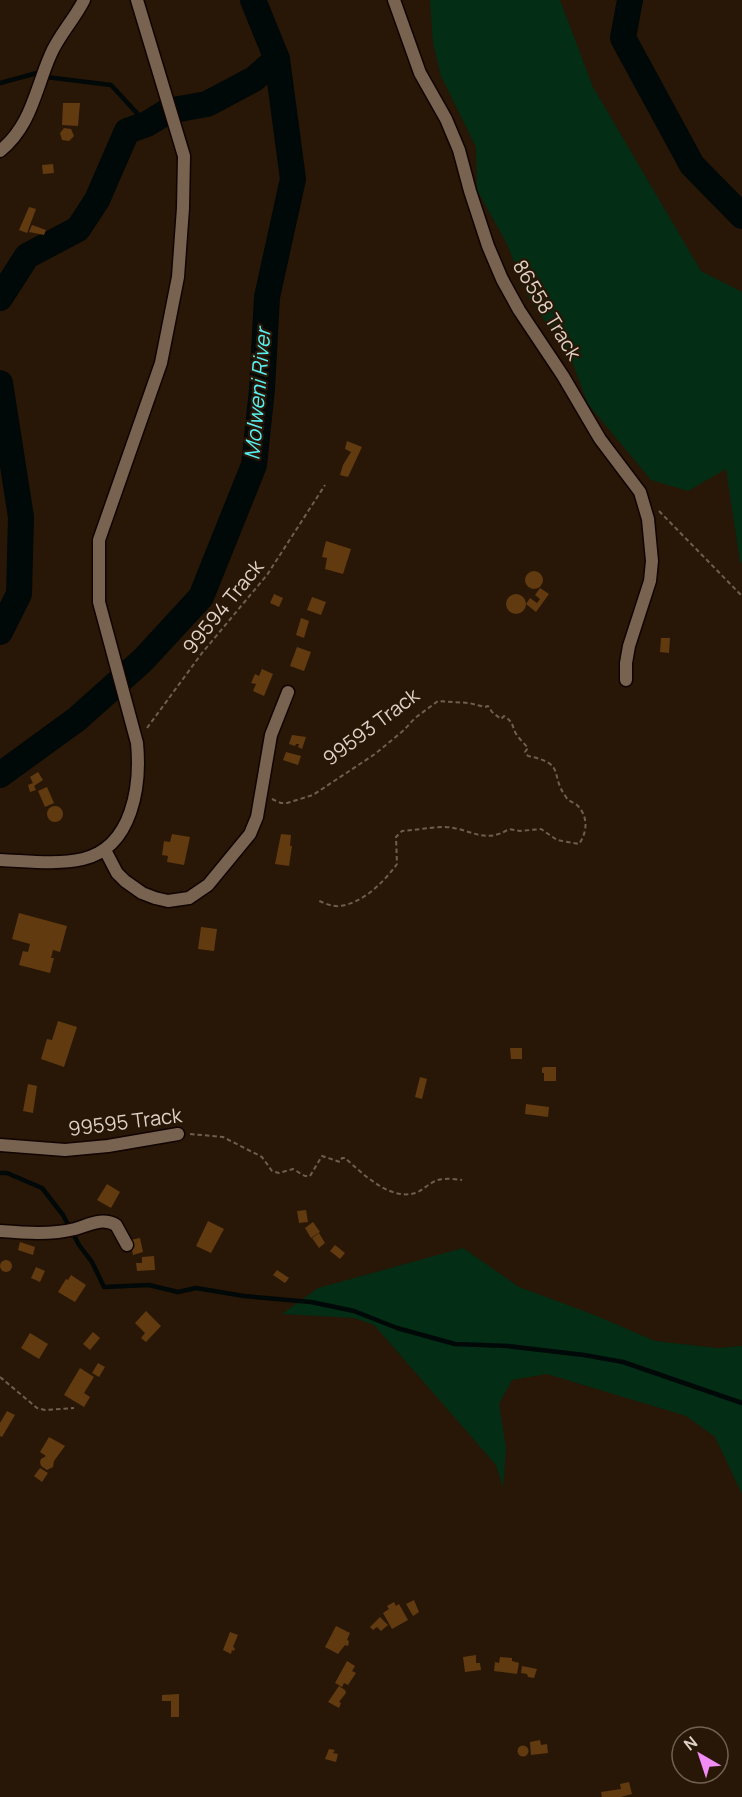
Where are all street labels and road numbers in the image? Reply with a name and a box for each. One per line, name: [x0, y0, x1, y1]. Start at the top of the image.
street label: 86558 Track: [507, 255, 589, 366]
street label: 99594 Track: [176, 553, 270, 660]
street label: 99593 Track: [317, 681, 425, 772]
street label: 99595 Track: [67, 1101, 184, 1142]

